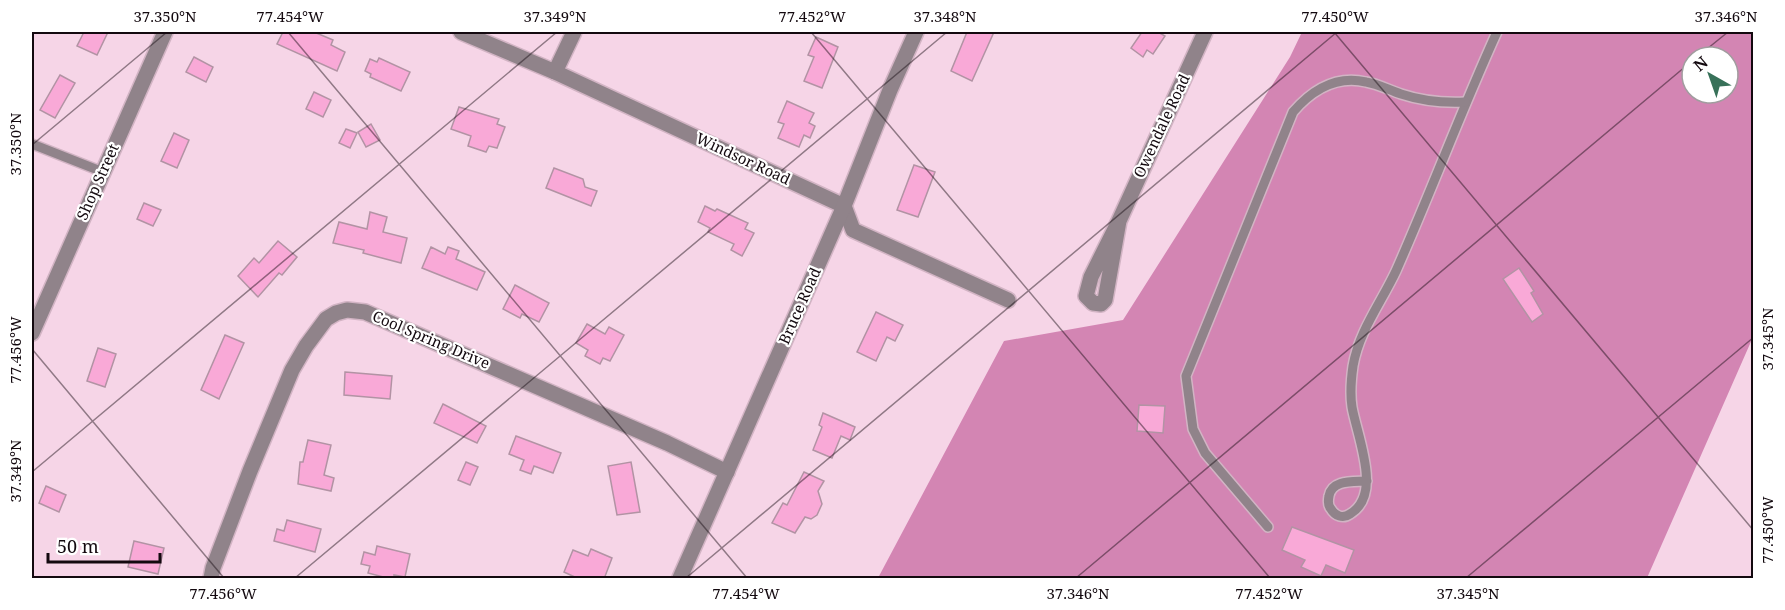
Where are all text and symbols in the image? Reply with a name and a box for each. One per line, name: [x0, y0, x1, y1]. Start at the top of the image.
text: 37.350°N: [133, 6, 197, 26]
text: 77.454°W: [256, 6, 324, 26]
text: 37.349°N: [523, 6, 587, 26]
text: 77.452°W: [778, 6, 846, 26]
text: 37.348°N: [913, 6, 977, 26]
text: 77.450°W: [1301, 6, 1369, 26]
text: 37.346°N: [1694, 6, 1758, 26]
north arrow: [1680, 45, 1740, 105]
text: N: [1688, 51, 1713, 76]
street label: Owendale Road: [1128, 71, 1194, 181]
text: 37.350°N: [5, 112, 25, 176]
street label: Windsor Road: [693, 127, 794, 189]
street label: Shop Street: [71, 140, 123, 223]
street label: Bruce Road: [773, 264, 825, 347]
street label: Cool Spring Drive: [370, 305, 493, 373]
text: 37.345°N: [1757, 307, 1777, 371]
text: 77.456°W: [5, 316, 25, 384]
text: 37.349°N: [5, 439, 25, 503]
text: 77.450°W: [1757, 496, 1777, 564]
scale bar: [48, 526, 160, 564]
text: 50 m: [57, 534, 99, 558]
text: 77.456°W: [189, 583, 257, 603]
text: 77.454°W: [712, 583, 780, 603]
text: 37.346°N: [1046, 583, 1110, 603]
text: 77.452°W: [1235, 583, 1303, 603]
text: 37.345°N: [1436, 583, 1500, 603]

